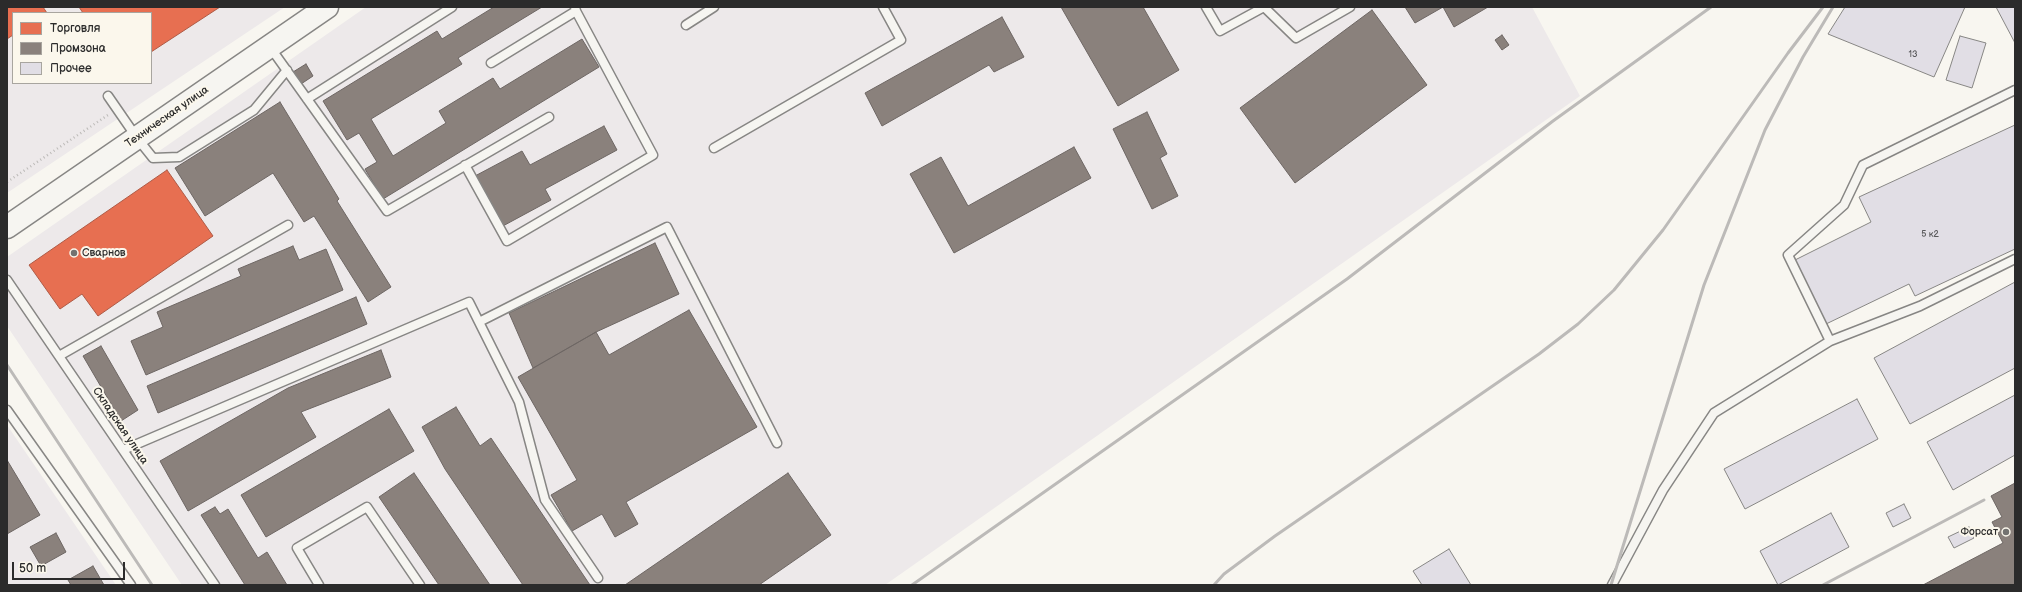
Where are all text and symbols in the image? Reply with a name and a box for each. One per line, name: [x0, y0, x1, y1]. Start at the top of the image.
legend: [12, 12, 152, 84]
text: Торговля: [50, 21, 100, 36]
text: Промзона: [50, 41, 106, 56]
house number: 13: [1908, 50, 1918, 60]
text: Прочее: [50, 61, 92, 76]
street label: Техническая улица: [123, 83, 211, 151]
house number: 5 к2: [1921, 230, 1939, 240]
place label: Сварнов: [82, 246, 126, 260]
marker: Сварнов: [69, 248, 79, 258]
street label: Складская улица: [89, 385, 151, 467]
place label: Форсат: [1961, 525, 1998, 539]
marker: Форсат: [2001, 527, 2011, 537]
scale bar: [14, 554, 127, 580]
text: 50 m: [19, 561, 46, 576]

